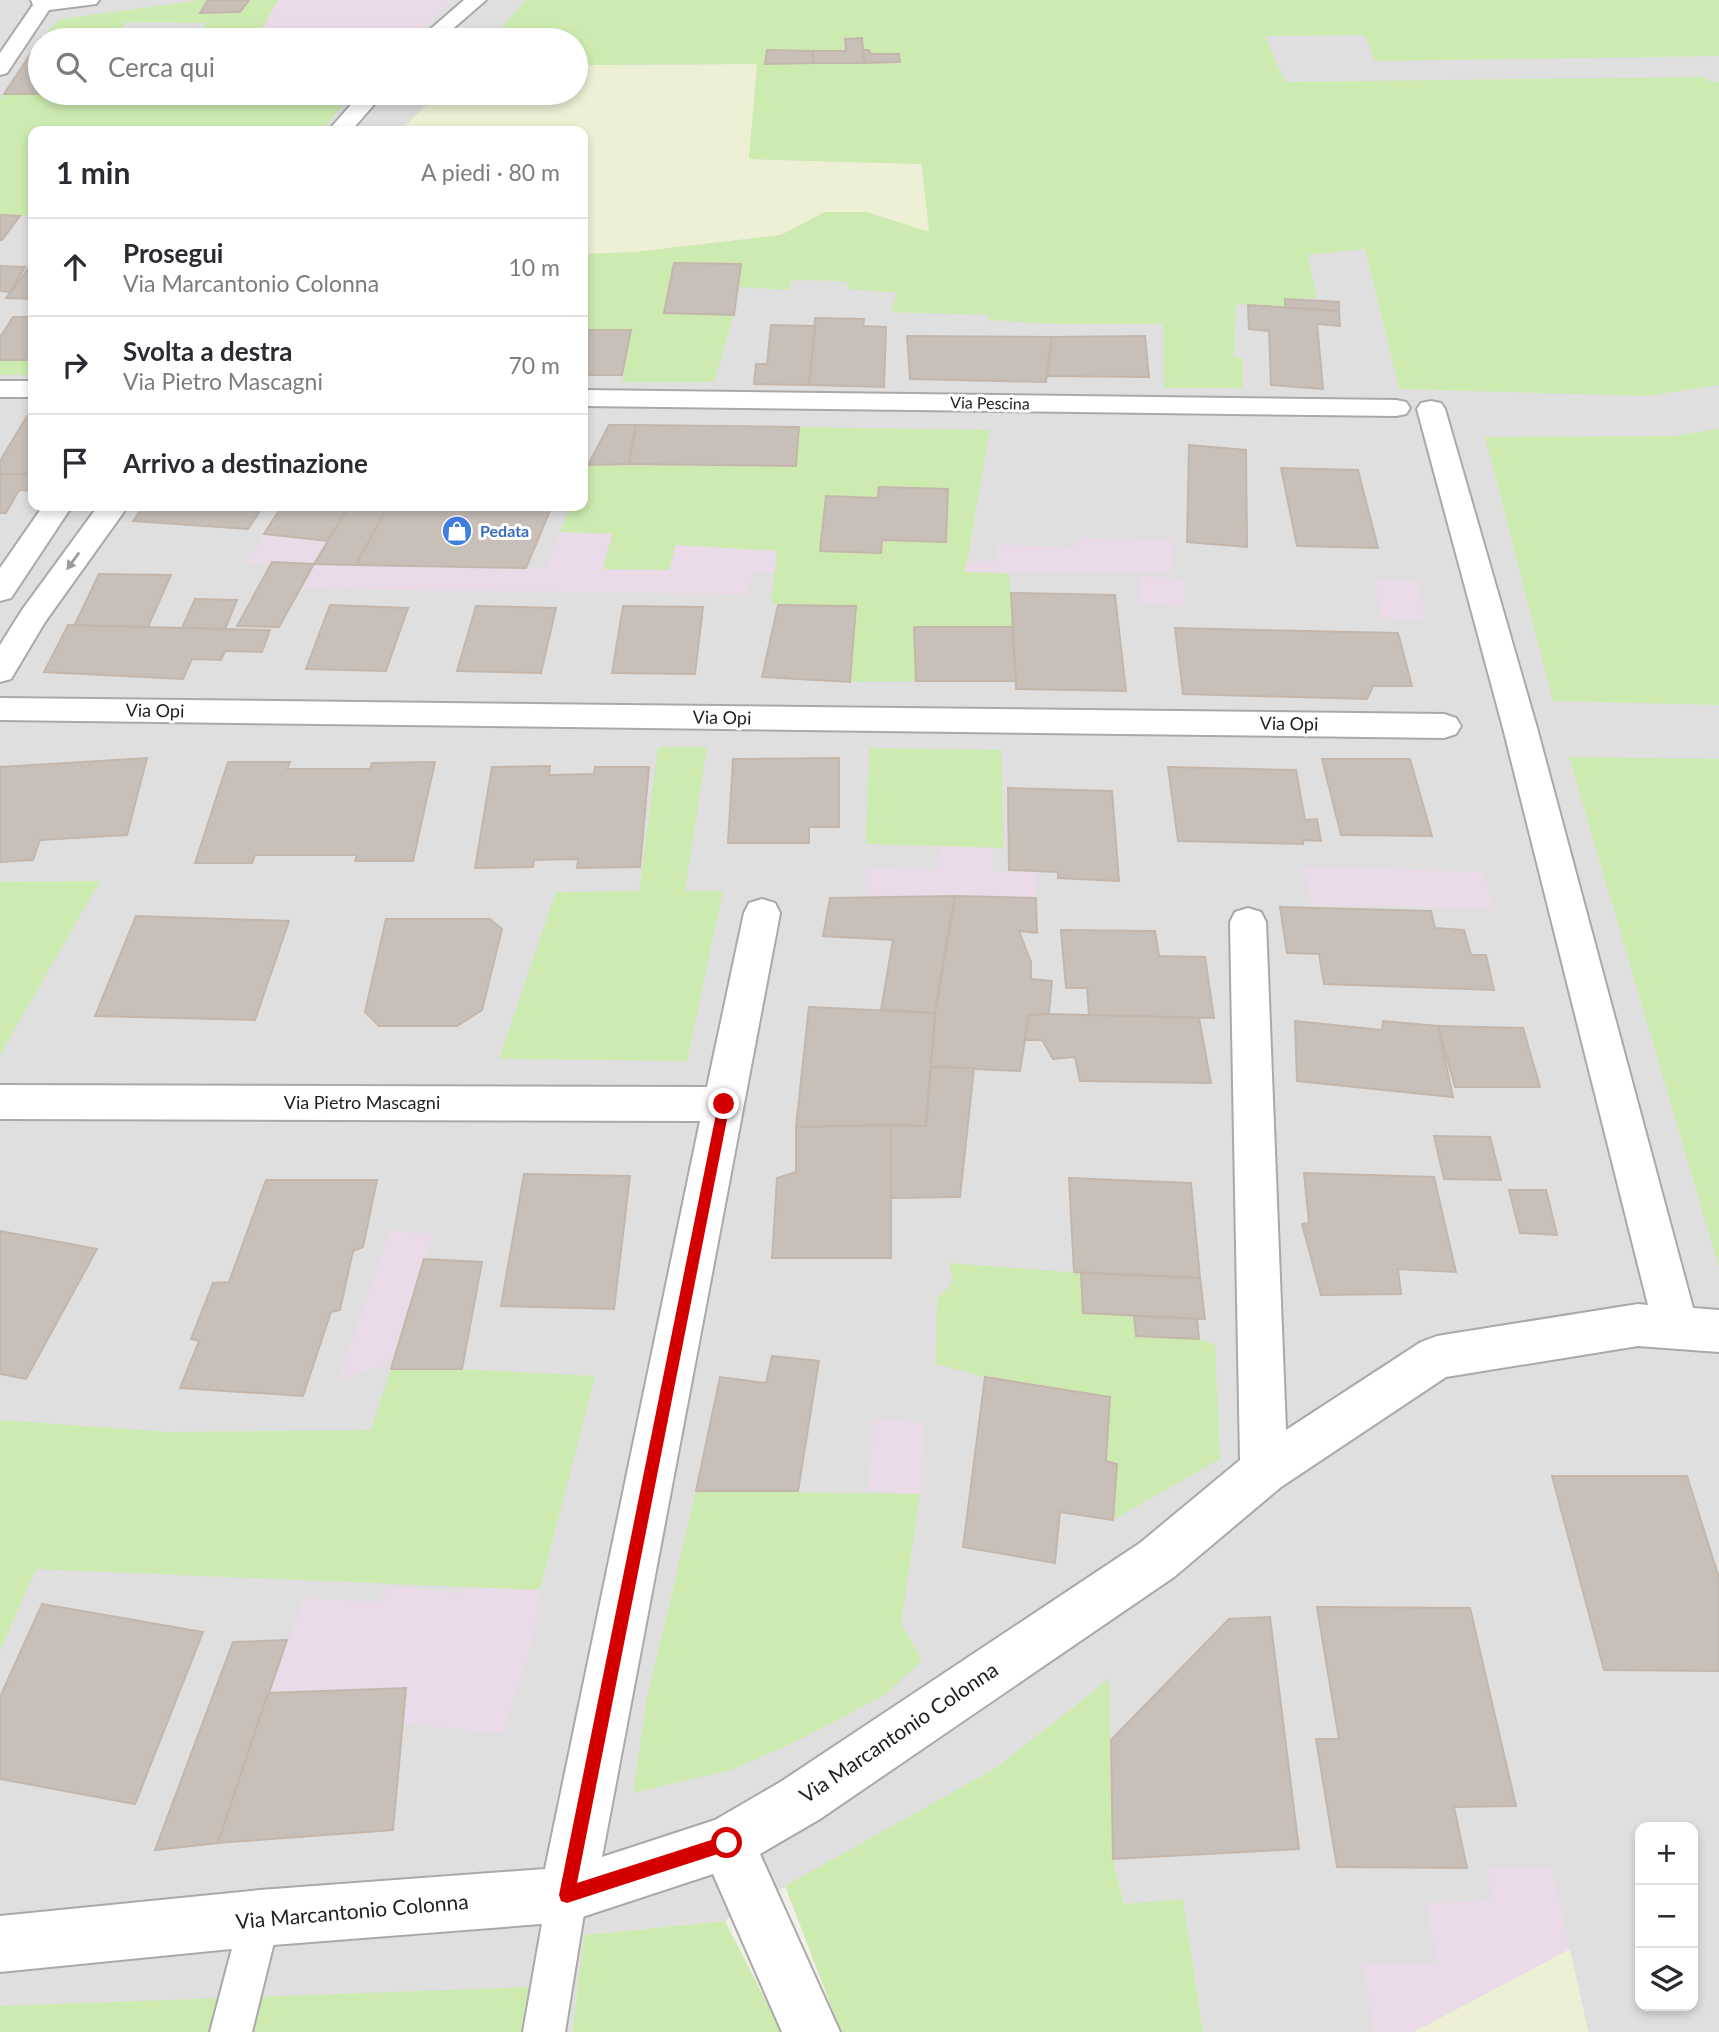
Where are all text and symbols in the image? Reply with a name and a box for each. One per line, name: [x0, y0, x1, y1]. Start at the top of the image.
search box: [28, 28, 588, 105]
icon: search: [52, 48, 90, 86]
text: Cerca qui: [108, 51, 215, 83]
text: 1 min: [56, 154, 130, 190]
text: A piedi · 80 m: [421, 158, 560, 186]
text: Prosegui: [123, 237, 223, 269]
icon: ahead: [56, 248, 94, 286]
text: 10 m: [509, 253, 560, 281]
text: Via Marcantonio Colonna: [123, 269, 379, 297]
text: Svolta a destra: [123, 335, 293, 367]
icon: right: [56, 346, 94, 384]
text: 70 m: [509, 351, 560, 379]
text: Via Pietro Mascagni: [123, 367, 323, 395]
street label: Via Pescina: [950, 392, 1030, 413]
icon: arrive: [56, 444, 94, 482]
text: Arrivo a destinazione: [123, 447, 368, 479]
shop icon: Pedata: [440, 514, 474, 548]
place label: Pedata: [480, 521, 529, 540]
one-way arrow: [66, 552, 80, 570]
street label: Via Opi: [125, 698, 185, 722]
street label: Via Opi: [692, 705, 752, 729]
street label: Via Opi: [1259, 711, 1319, 735]
route end: [708, 1088, 739, 1119]
street label: Via Pietro Mascagni: [284, 1091, 440, 1113]
street label: Via Marcantonio Colonna: [794, 1656, 1002, 1807]
map controls: [1635, 1822, 1698, 2011]
button: +: [1635, 1822, 1698, 1885]
route start: [711, 1827, 742, 1858]
button: −: [1635, 1885, 1698, 1948]
street label: Via Marcantonio Colonna: [234, 1888, 469, 1933]
button: layers: [1635, 1948, 1698, 2011]

